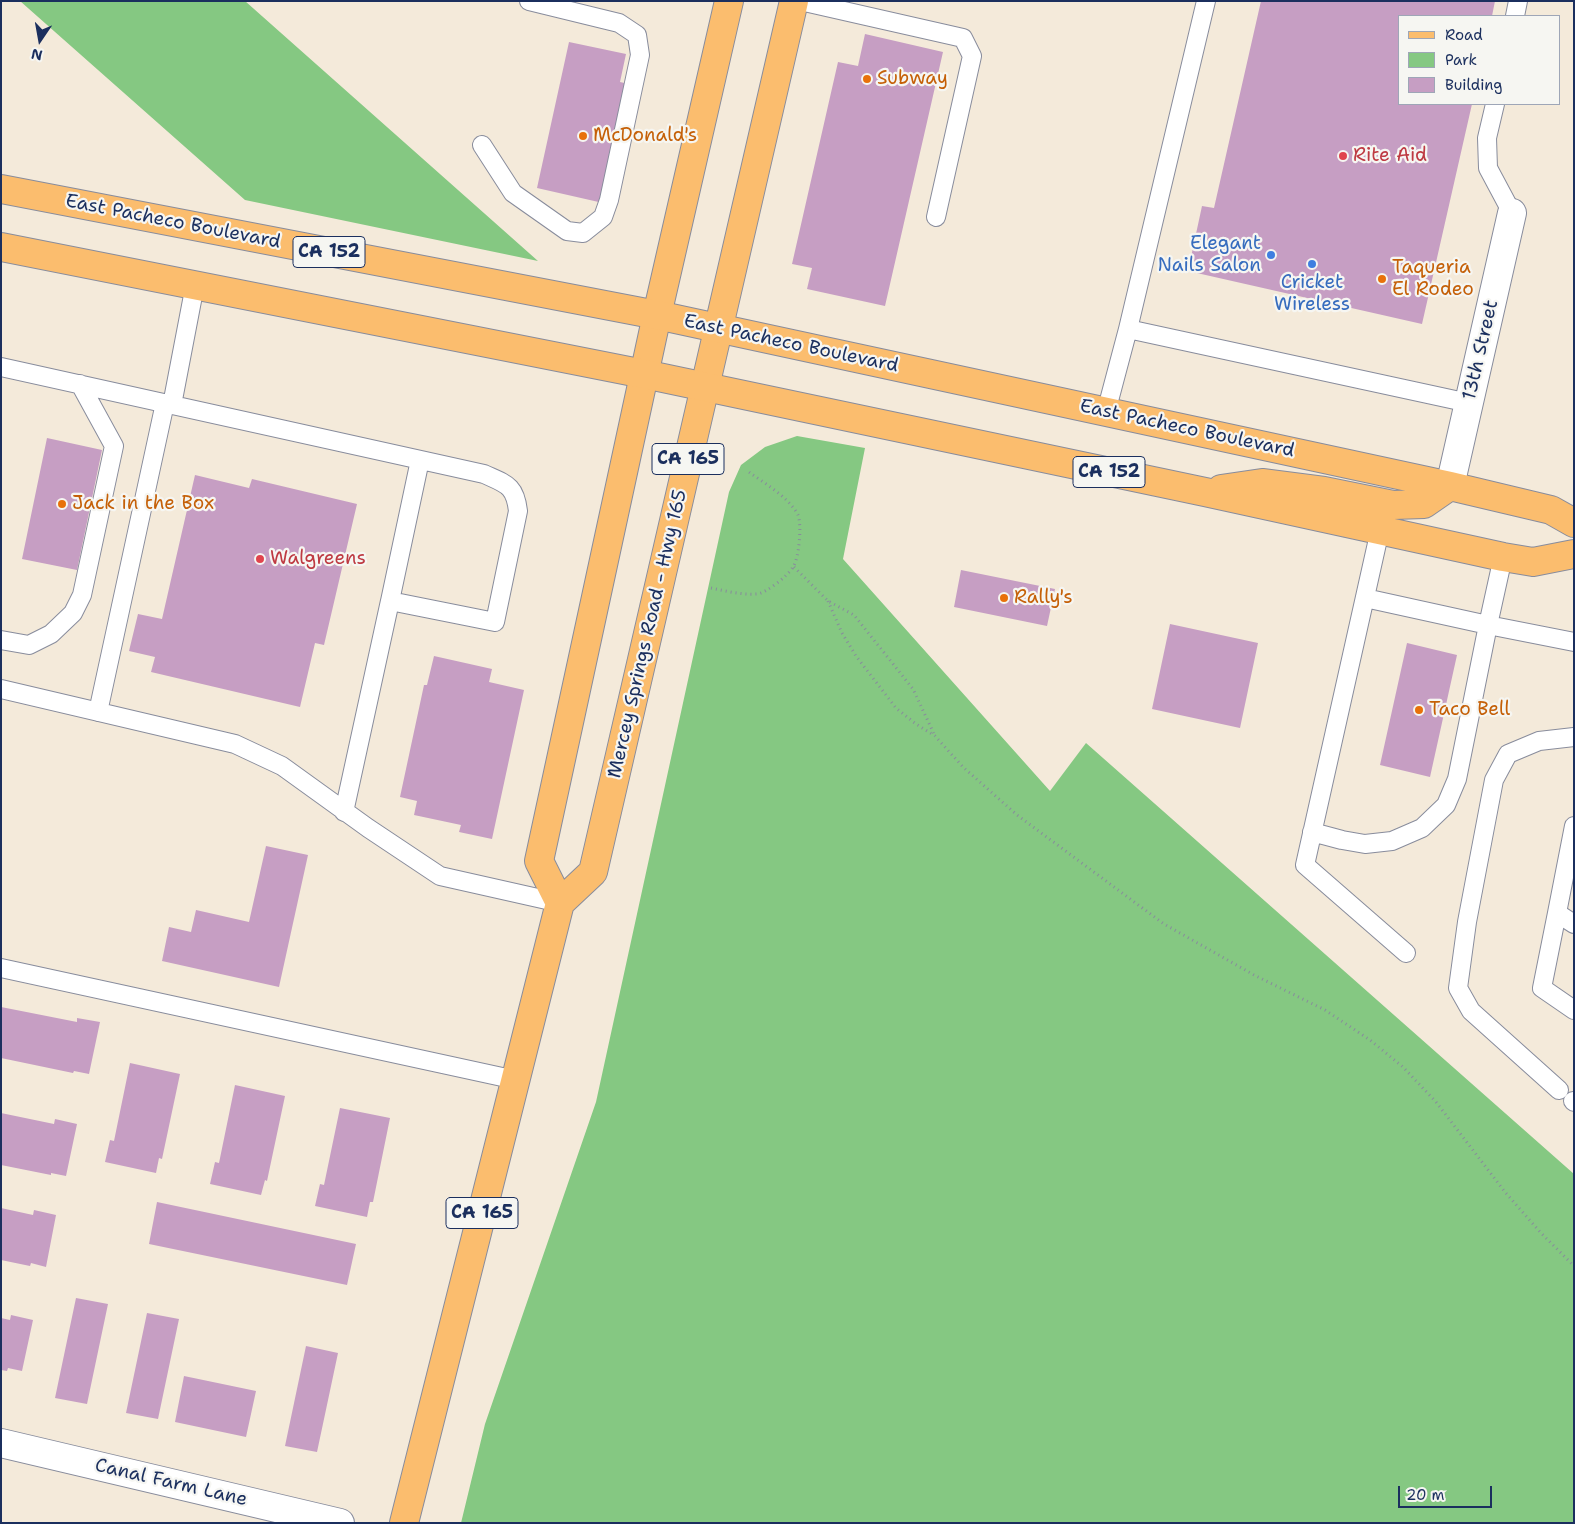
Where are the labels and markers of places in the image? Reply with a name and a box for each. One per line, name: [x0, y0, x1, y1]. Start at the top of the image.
place label: Subway: [877, 68, 948, 90]
marker: Subway: [861, 73, 873, 85]
place label: McDonald's: [593, 125, 697, 147]
marker: McDonald's: [577, 130, 589, 142]
place label: Rite Aid: [1353, 145, 1427, 167]
marker: Rite Aid: [1337, 150, 1349, 162]
place label: Elegant Nails Salon: [1157, 233, 1261, 277]
marker: Elegant Nails Salon: [1265, 249, 1277, 261]
place label: Taqueria El Rodeo: [1392, 257, 1474, 301]
marker: Cricket Wireless: [1306, 258, 1318, 270]
place label: Cricket Wireless: [1274, 272, 1350, 316]
marker: Taqueria El Rodeo: [1376, 273, 1388, 285]
place label: Jack in the Box: [72, 493, 214, 515]
marker: Jack in the Box: [56, 498, 68, 510]
place label: Walgreens: [270, 548, 366, 570]
marker: Walgreens: [254, 553, 266, 565]
place label: Rally's: [1014, 587, 1073, 609]
marker: Rally's: [998, 592, 1010, 604]
place label: Taco Bell: [1429, 699, 1510, 721]
marker: Taco Bell: [1413, 704, 1425, 716]

